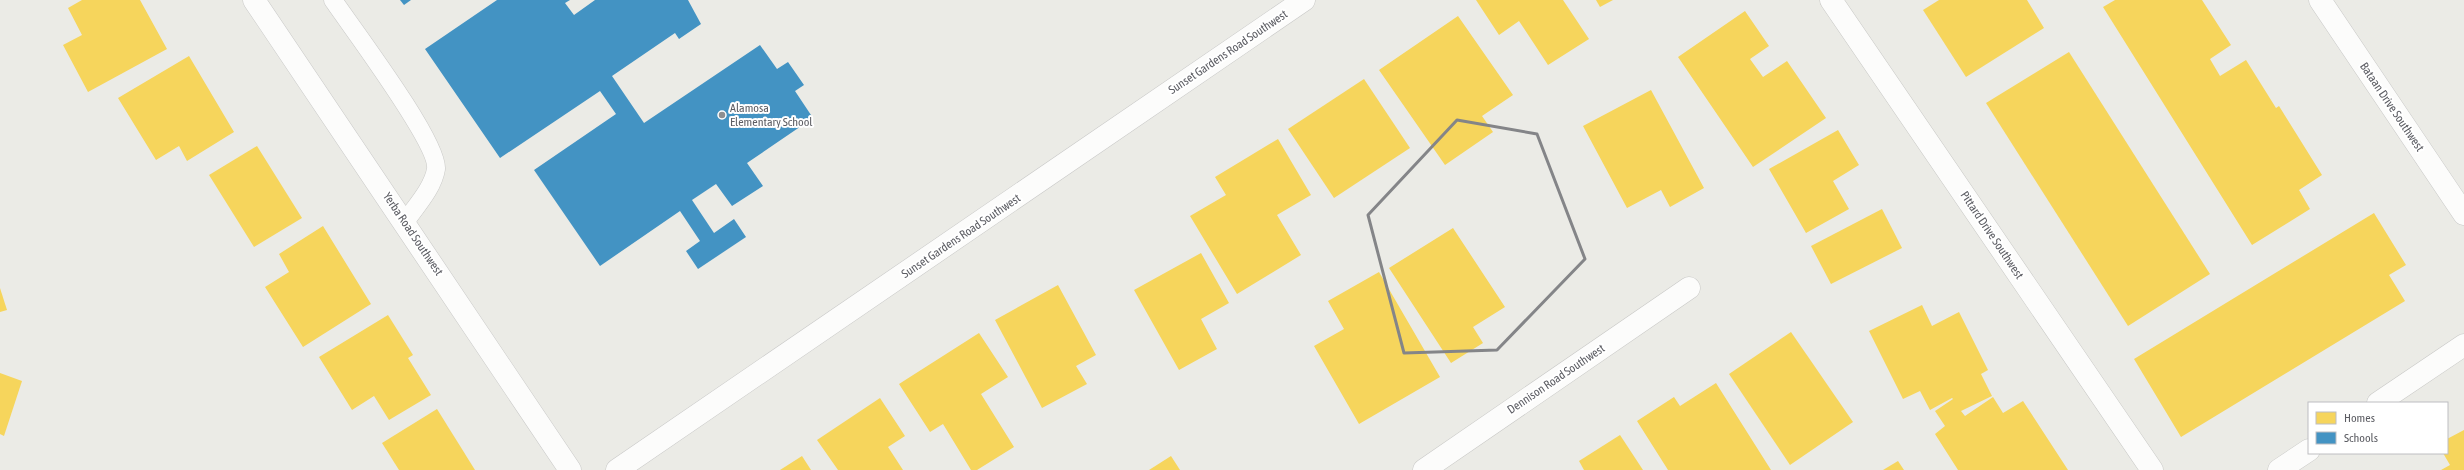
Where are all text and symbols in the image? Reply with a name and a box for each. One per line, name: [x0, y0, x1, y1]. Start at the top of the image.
street label: Sunset Gardens Road Southwest: [1166, 7, 1290, 97]
street label: Bataan Drive Southwest: [2357, 60, 2427, 155]
place label: Alamosa Elementary School: [730, 101, 813, 129]
marker: Alamosa Elementary School: [717, 110, 727, 120]
street label: Pittard Drive Southwest: [1957, 189, 2027, 282]
street label: Yerba Road Southwest: [380, 190, 446, 279]
street label: Sunset Gardens Road Southwest: [899, 191, 1023, 281]
street label: Dennison Road Southwest: [1505, 341, 1608, 417]
legend: [2308, 402, 2448, 454]
text: Homes: [2344, 411, 2375, 425]
text: Schools: [2344, 431, 2378, 445]

